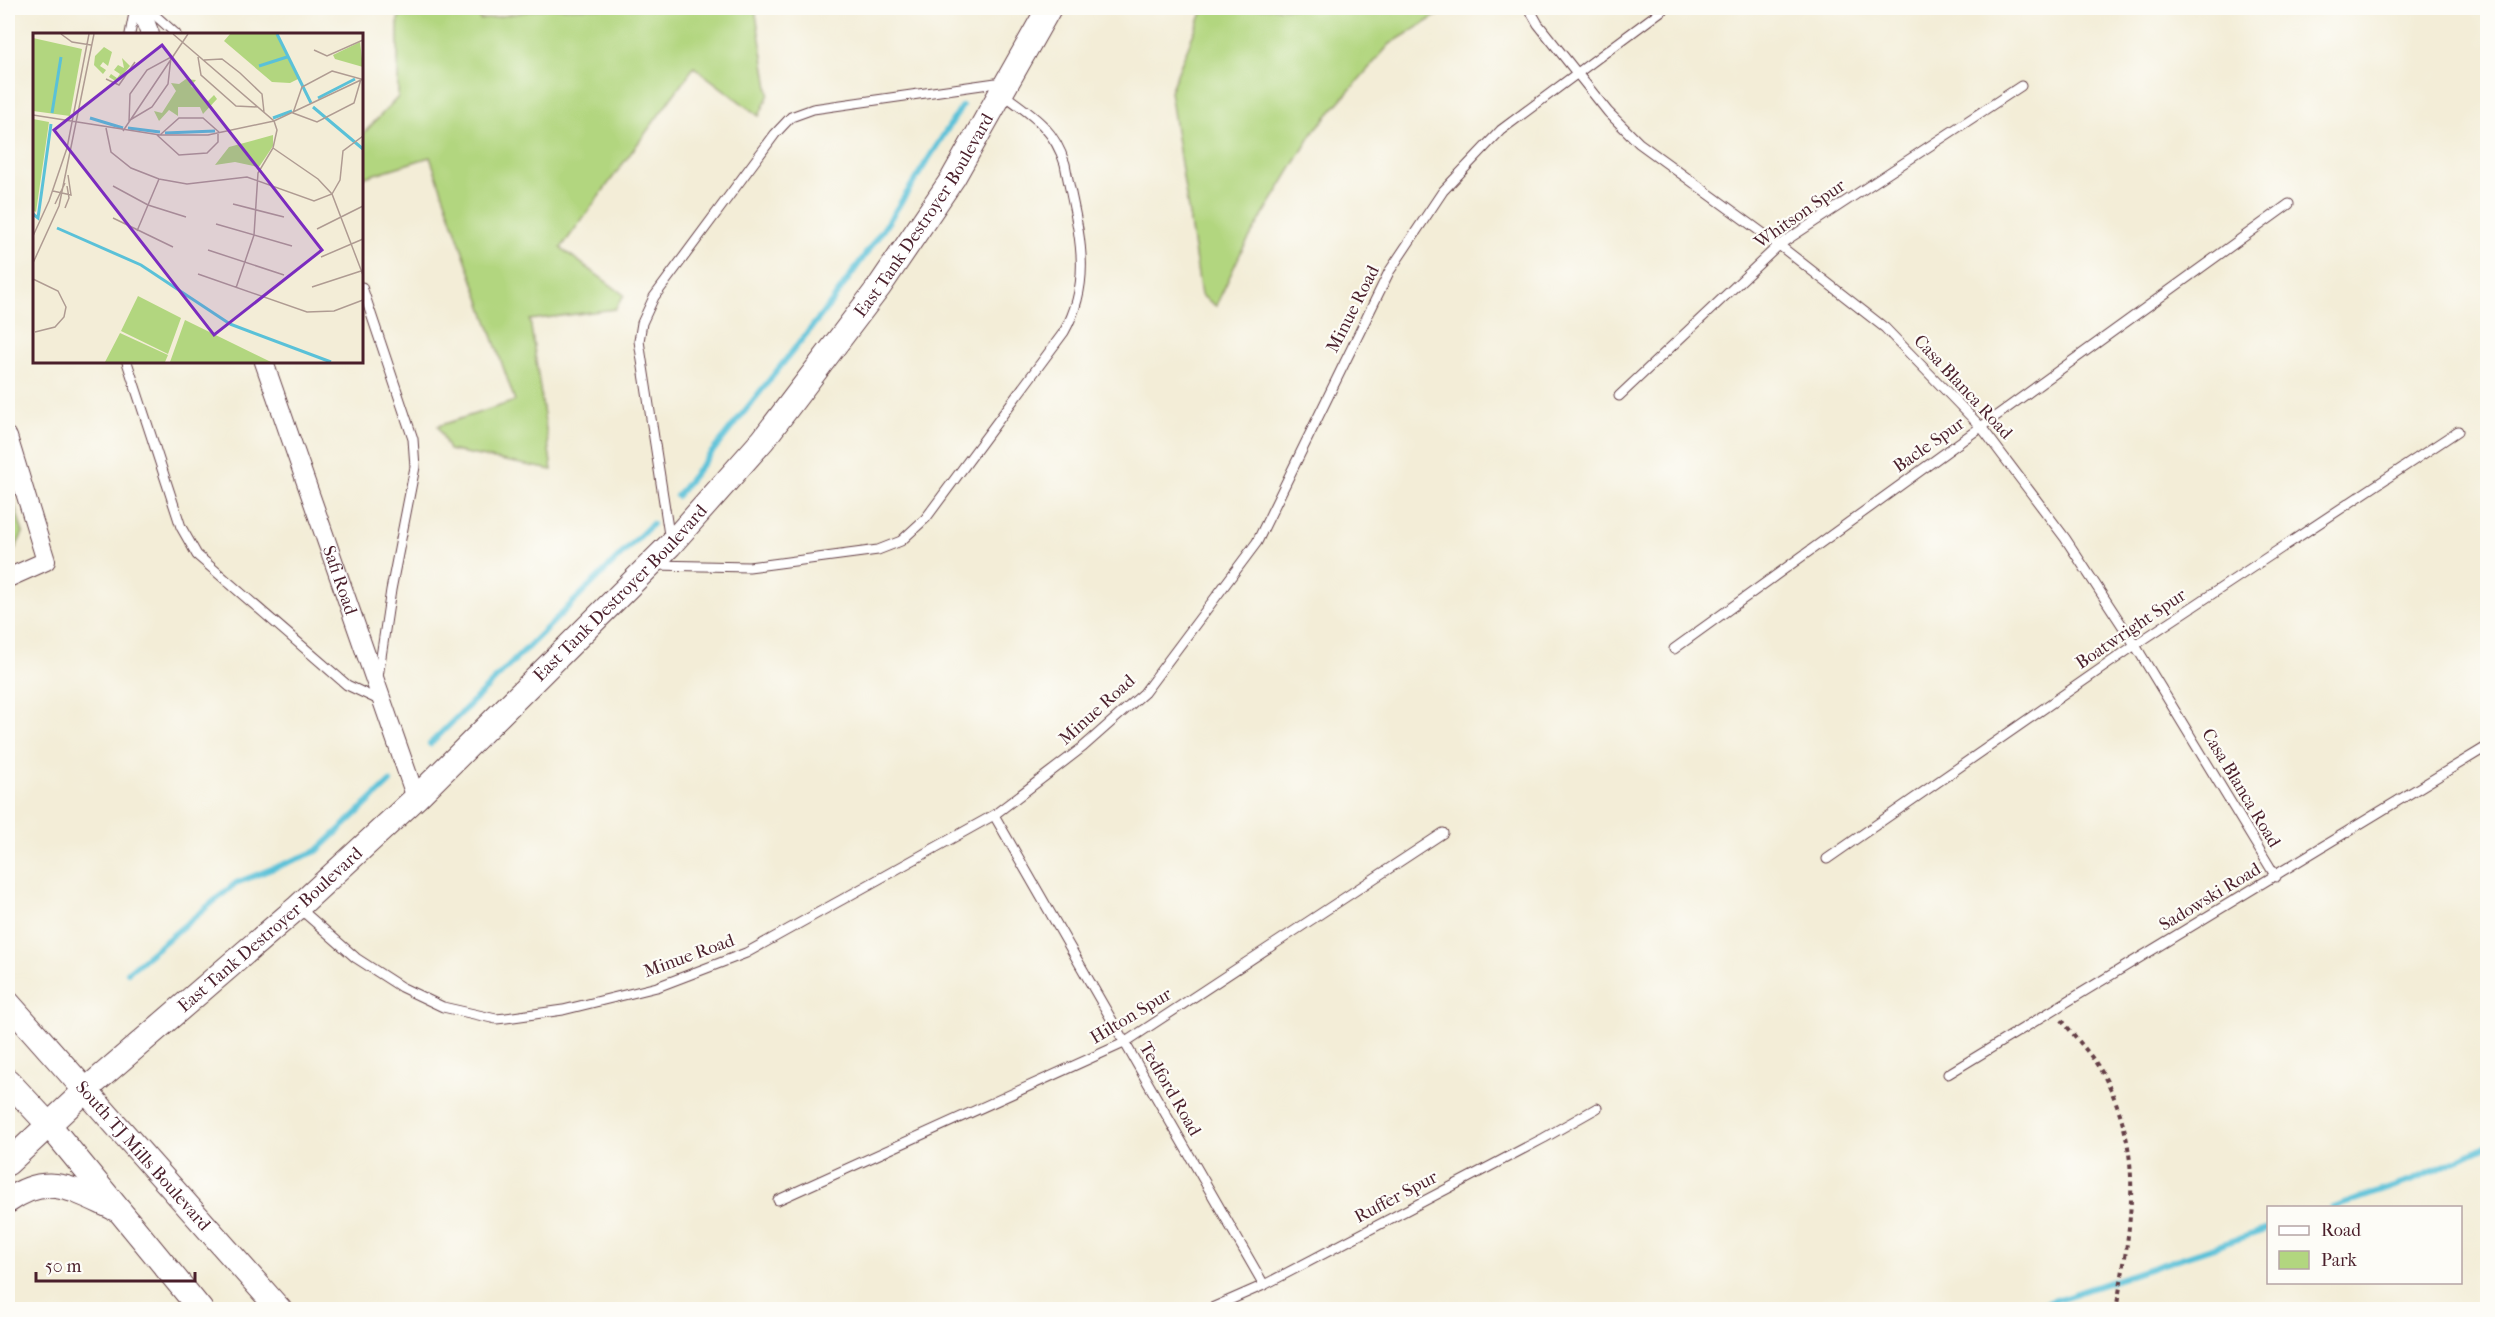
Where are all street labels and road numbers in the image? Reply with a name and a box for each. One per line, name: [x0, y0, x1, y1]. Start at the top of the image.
street label: East Tank Destroyer Boulevard: [850, 109, 998, 321]
street label: Whitson Spur: [1750, 175, 1850, 254]
street label: Minue Road: [1322, 262, 1384, 356]
street label: Casa Blanca Road: [1909, 331, 2017, 444]
street label: Bacle Spur: [1889, 413, 1969, 477]
street label: East Tank Destroyer Boulevard: [529, 500, 712, 686]
street label: Safi Road: [318, 543, 362, 618]
street label: Boatwright Spur: [2072, 584, 2190, 674]
street label: Minue Road: [1055, 670, 1139, 750]
street label: Casa Blanca Road: [2197, 725, 2285, 851]
street label: East Tank Destroyer Boulevard: [173, 842, 367, 1017]
street label: Sadowski Road: [2155, 858, 2265, 936]
street label: Minue Road: [641, 930, 737, 982]
street label: Hilton Spur: [1087, 983, 1176, 1048]
street label: Tedford Road: [1135, 1038, 1205, 1140]
street label: South TJ Mills Boulevard: [71, 1077, 215, 1235]
street label: Ruffer Spur: [1351, 1166, 1441, 1228]

